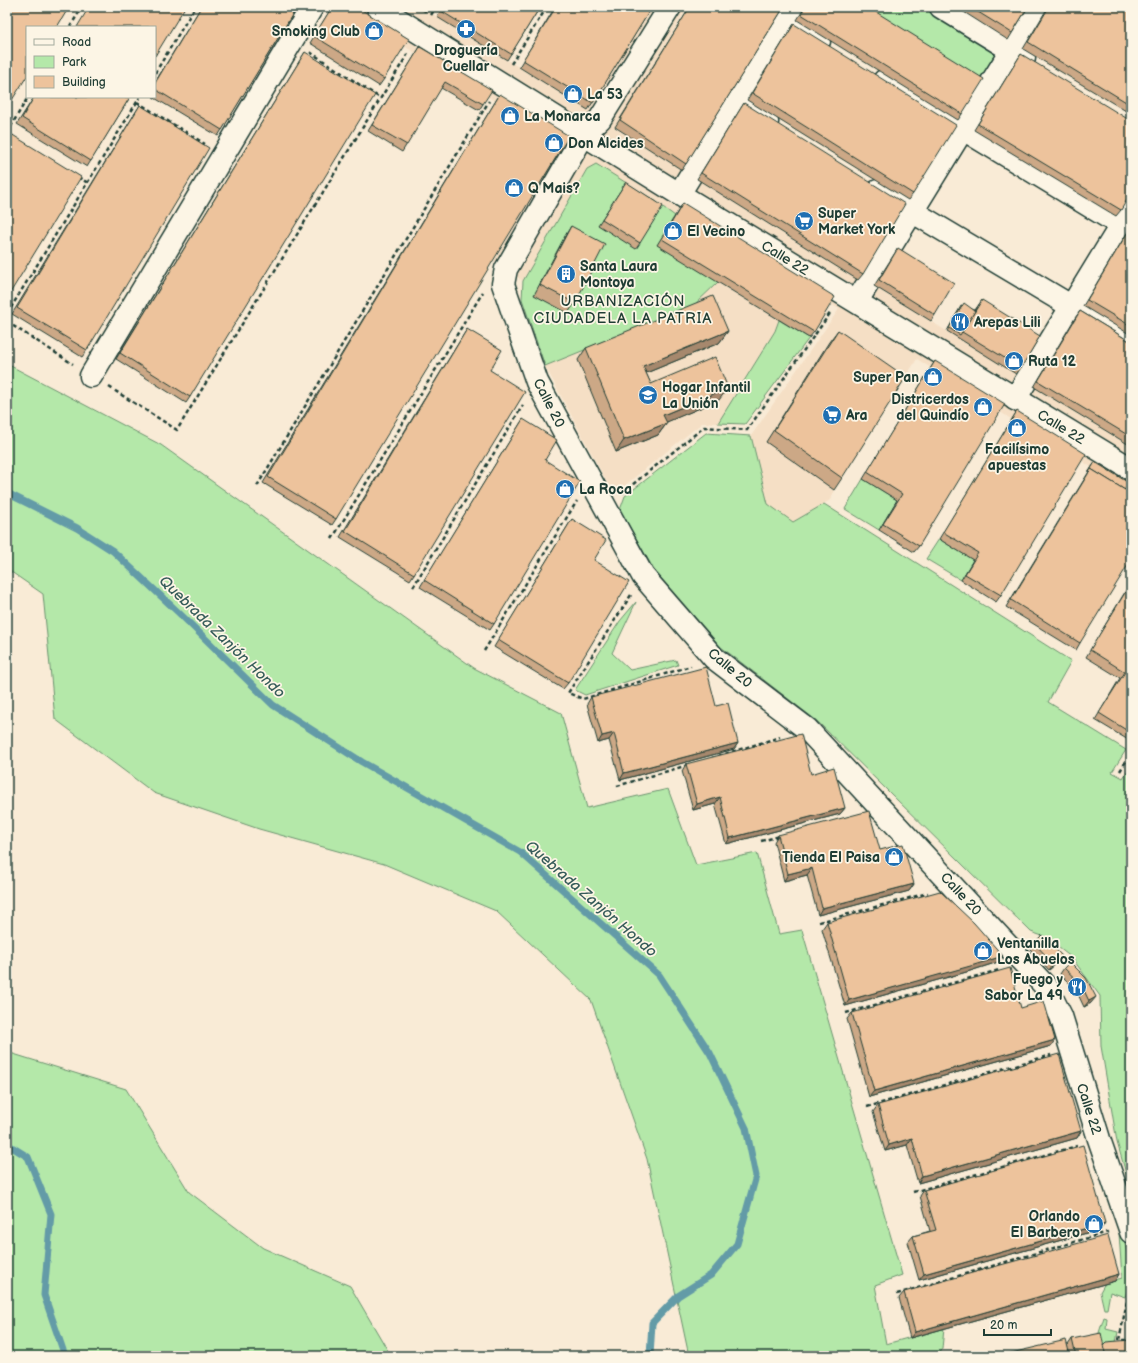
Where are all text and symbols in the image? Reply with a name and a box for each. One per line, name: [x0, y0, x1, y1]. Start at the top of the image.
pharmacy icon: Droguería Cuellar: [455, 18, 477, 40]
shop icon: Smoking Club: [363, 20, 385, 42]
place label: Smoking Club: [272, 23, 360, 40]
legend: [26, 26, 156, 98]
text: Road: [62, 35, 91, 50]
place label: Droguería Cuellar: [434, 42, 498, 75]
text: Park: [62, 55, 86, 70]
text: Building: [62, 75, 106, 90]
shop icon: La 53: [562, 83, 584, 105]
place label: La 53: [587, 86, 623, 103]
shop icon: La Monarca: [499, 105, 521, 127]
place label: La Monarca: [524, 108, 601, 125]
shop icon: Don Alcides: [543, 132, 565, 154]
place label: Don Alcides: [568, 135, 644, 152]
shop icon: Q Mais?: [503, 177, 525, 199]
place label: Q Mais?: [528, 180, 580, 197]
place label: Super Market York: [818, 205, 896, 238]
supermarket icon: Super Market York: [793, 210, 815, 232]
shop icon: El Vecino: [662, 220, 684, 242]
place label: El Vecino: [687, 223, 745, 240]
street label: Calle 22: [758, 237, 813, 279]
place label: Santa Laura Montoya: [580, 258, 658, 291]
building icon: Santa Laura Montoya: [555, 263, 577, 285]
district label: URBANIZACIÓN CIUDADELA LA PATRIA: [534, 292, 713, 328]
restaurant icon: Arepas Lili: [949, 311, 971, 333]
place label: Arepas Lili: [973, 314, 1041, 331]
shop icon: Ruta 12: [1003, 350, 1025, 372]
place label: Ruta 12: [1028, 353, 1077, 370]
shop icon: Super Pan: [922, 366, 944, 388]
place label: Super Pan: [853, 369, 919, 386]
street label: Calle 20: [529, 376, 569, 430]
place label: Hogar Infantil La Unión: [662, 379, 750, 412]
school or university icon: Hogar Infantil La Unión: [637, 384, 659, 406]
place label: Districerdos del Quindío: [891, 391, 969, 424]
shop icon: Districerdos del Quindío: [972, 396, 994, 418]
supermarket icon: Ara: [821, 404, 843, 426]
street label: Calle 22: [1034, 406, 1089, 448]
place label: Ara: [845, 407, 868, 424]
shop icon: Facilísimo apuestas: [1006, 417, 1028, 439]
place label: Facilísimo apuestas: [985, 441, 1049, 474]
shop icon: La Roca: [554, 478, 576, 500]
place label: La Roca: [579, 481, 632, 498]
water label: Quebrada Zanjón Hondo: [155, 572, 289, 702]
street label: Calle 20: [704, 645, 756, 691]
water label: Quebrada Zanjón Hondo: [521, 837, 661, 961]
shop icon: Tienda El Paisa: [883, 846, 905, 868]
place label: Tienda El Paisa: [782, 849, 880, 866]
street label: Calle 20: [937, 869, 985, 919]
place label: Ventanilla Los Abuelos: [997, 935, 1075, 968]
shop icon: Ventanilla Los Abuelos: [972, 940, 994, 962]
place label: Fuego y Sabor La 49: [985, 971, 1064, 1004]
restaurant icon: Fuego y Sabor La 49: [1066, 976, 1088, 998]
street label: Calle 22: [1073, 1081, 1105, 1137]
place label: Orlando El Barbero: [1011, 1208, 1080, 1241]
shop icon: Orlando El Barbero: [1083, 1213, 1105, 1235]
scale bar: [984, 1311, 1051, 1337]
text: 20 m: [990, 1318, 1017, 1333]

